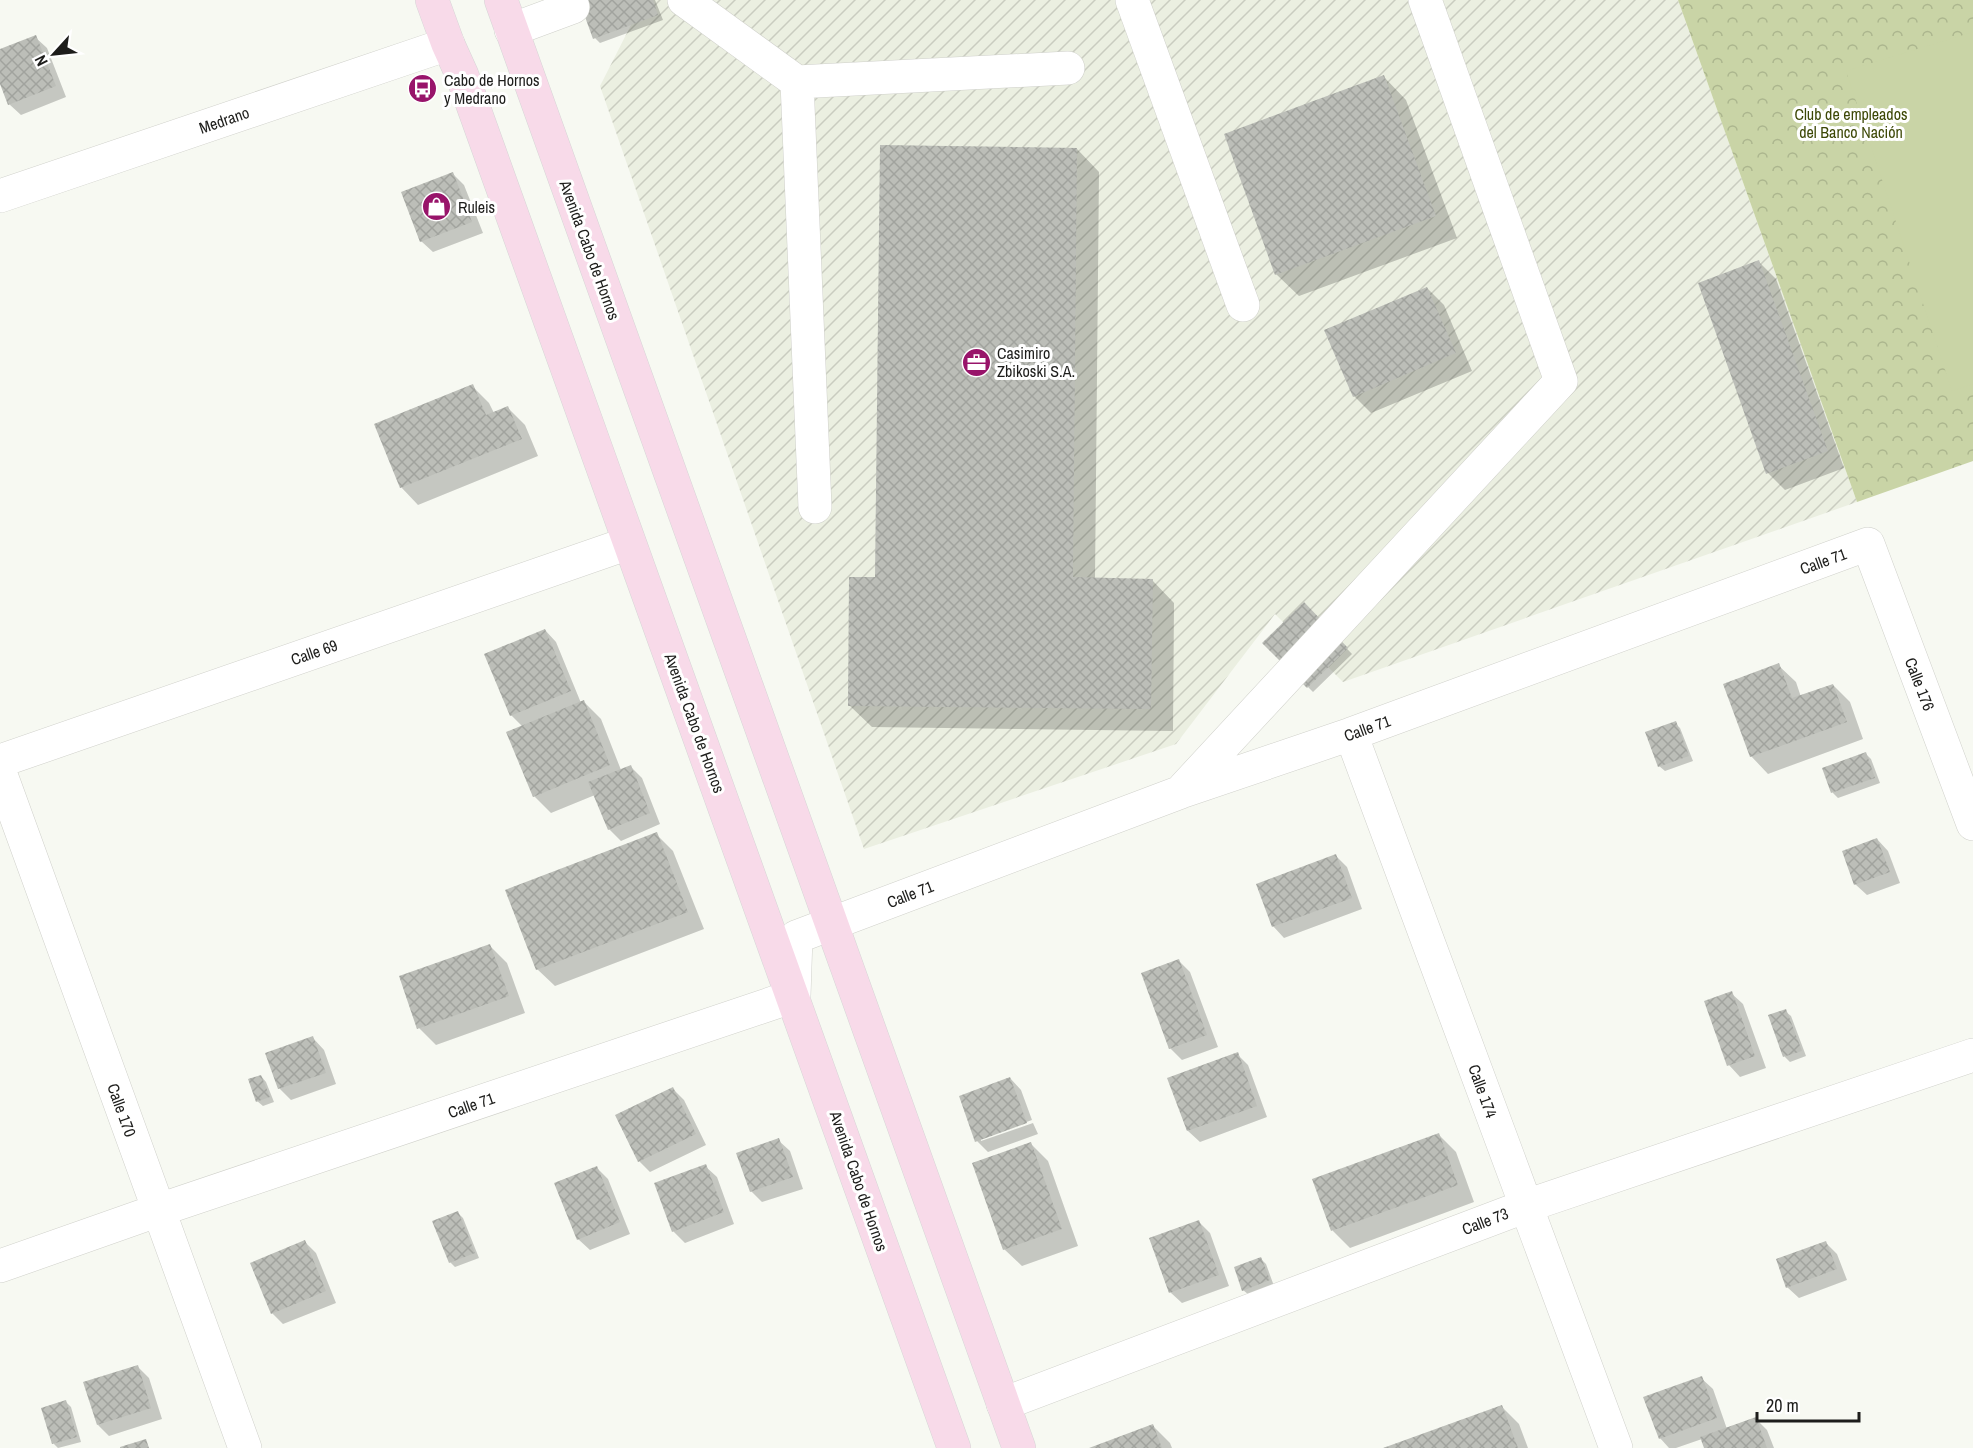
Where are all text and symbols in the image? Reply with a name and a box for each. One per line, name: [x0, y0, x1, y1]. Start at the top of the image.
north arrow: [24, 24, 84, 84]
text: N: [29, 52, 53, 70]
place label: Cabo de Hornos y Medrano: [444, 69, 540, 109]
bus stop icon: Cabo de Hornos y Medrano: [407, 73, 439, 105]
street label: Medrano: [196, 101, 252, 139]
park label: Club de empleados del Banco Nación: [1794, 103, 1908, 143]
street label: Avenida Cabo de Hornos: [554, 176, 625, 323]
shop icon: Ruleis: [421, 191, 453, 223]
place label: Ruleis: [458, 196, 495, 218]
place label: Casimiro Zbikoski S.A.: [997, 342, 1075, 382]
office icon: Casimiro Zbikoski S.A.: [960, 346, 992, 378]
street label: Calle 71: [1797, 542, 1850, 580]
street label: Calle 69: [288, 634, 340, 670]
street label: Avenida Cabo de Hornos: [659, 649, 730, 796]
street label: Calle 176: [1900, 654, 1940, 714]
street label: Calle 71: [1341, 709, 1394, 747]
street label: Calle 71: [884, 875, 937, 913]
street label: Calle 174: [1463, 1061, 1503, 1121]
street label: Calle 170: [102, 1080, 142, 1140]
street label: Calle 71: [445, 1087, 498, 1123]
street label: Avenida Cabo de Hornos: [824, 1107, 893, 1254]
street label: Calle 73: [1459, 1202, 1511, 1240]
scale bar: [1757, 1385, 1859, 1423]
text: 20 m: [1766, 1393, 1799, 1418]

